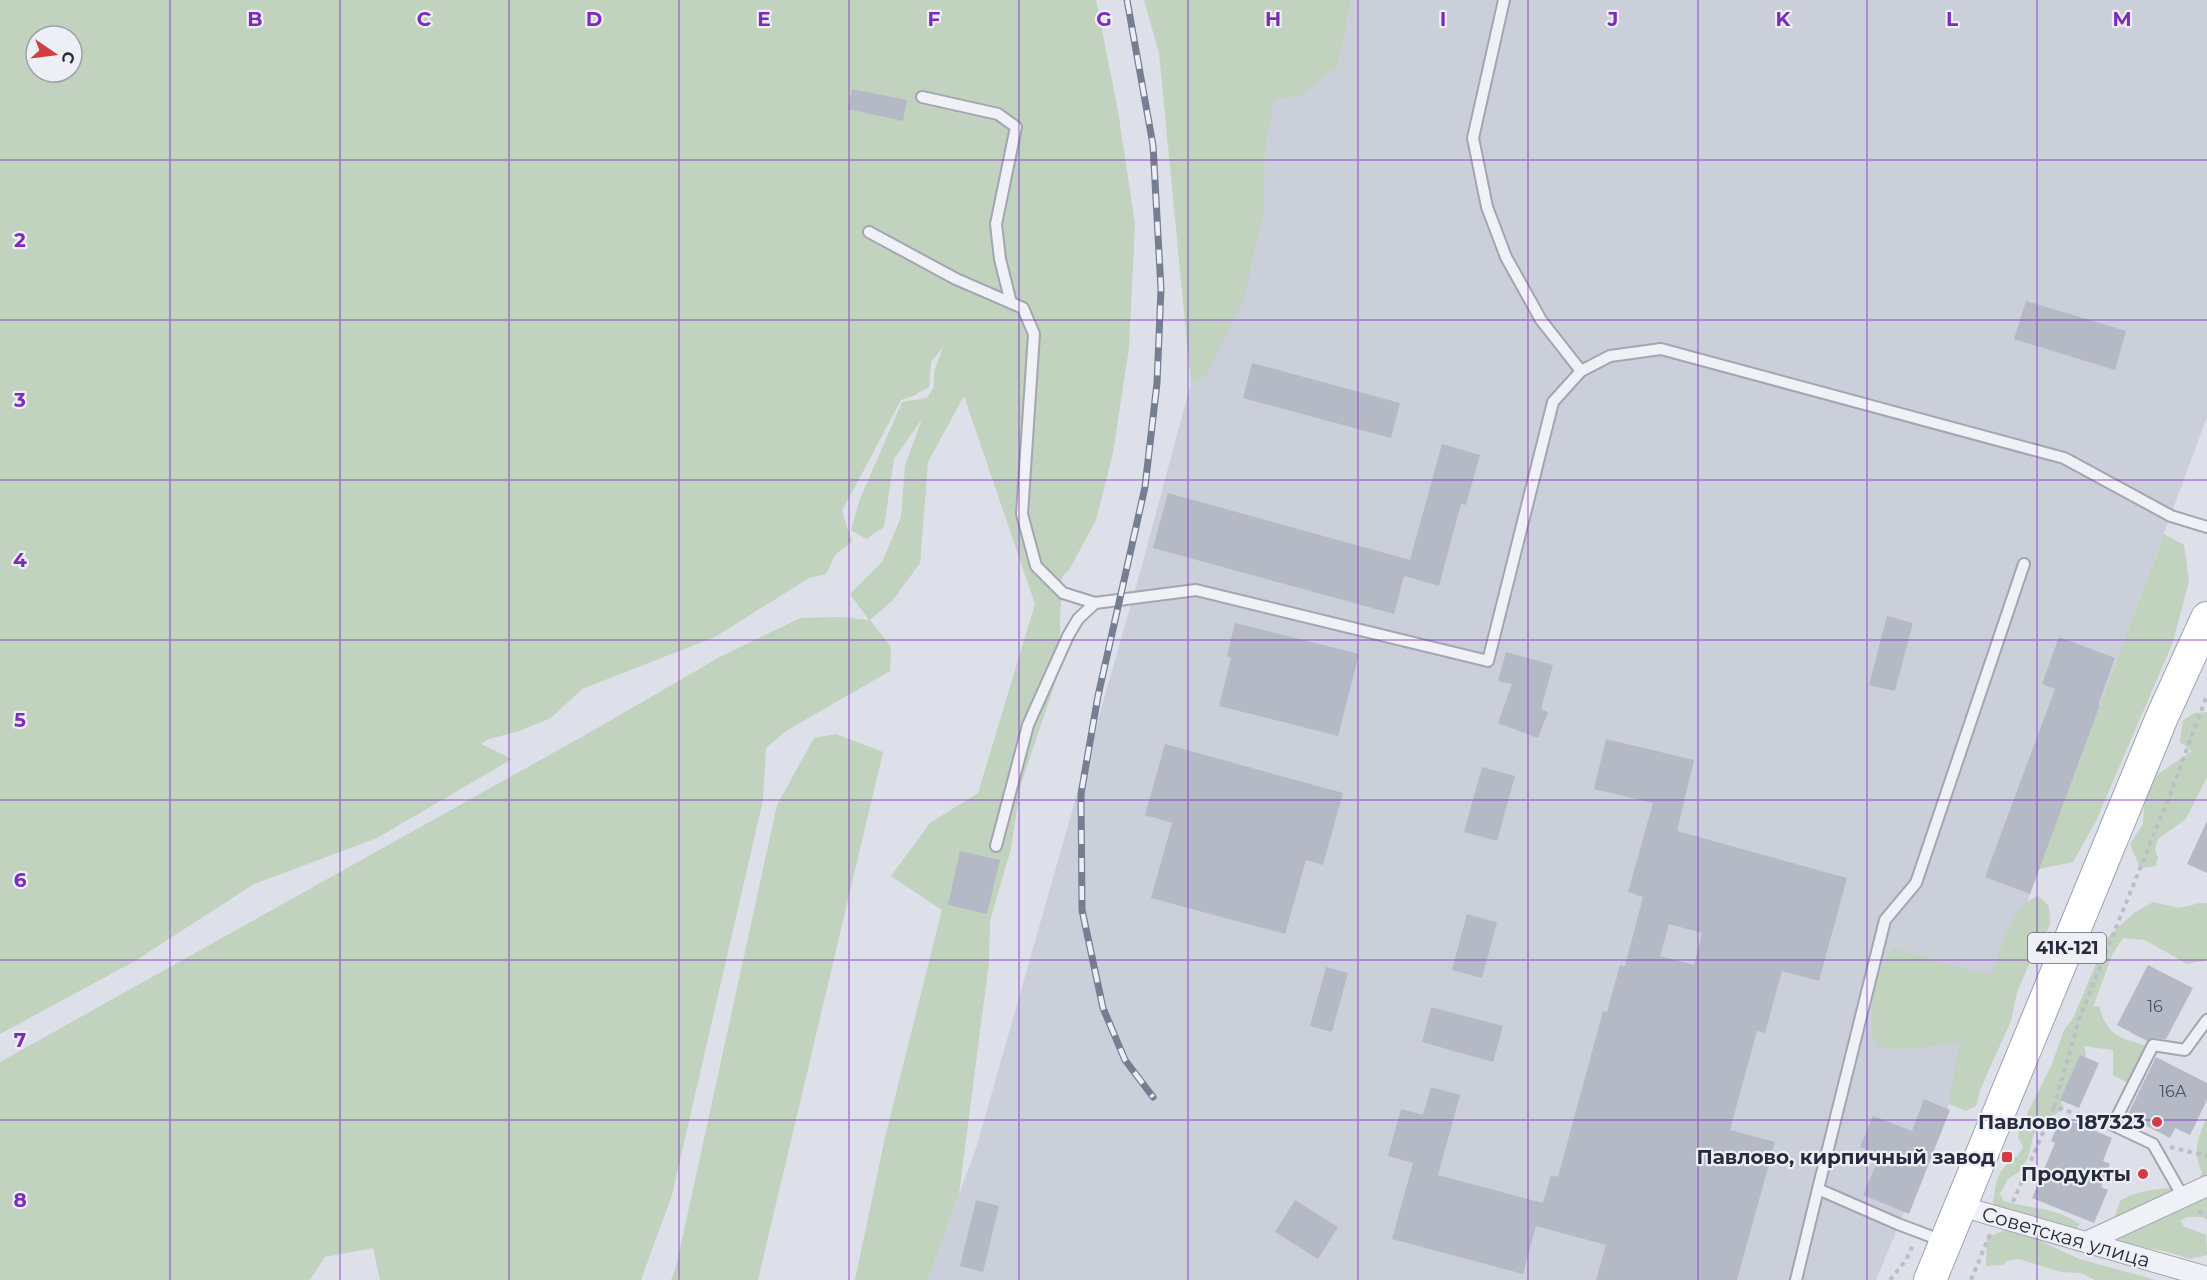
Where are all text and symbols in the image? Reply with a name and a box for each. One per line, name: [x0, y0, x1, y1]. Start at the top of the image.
text: B: [247, 7, 263, 31]
text: C: [417, 7, 432, 31]
text: D: [586, 7, 602, 31]
text: E: [757, 7, 771, 31]
text: F: [928, 7, 941, 31]
text: G: [1096, 7, 1112, 31]
text: H: [1265, 7, 1281, 31]
text: I: [1440, 7, 1446, 31]
text: J: [1607, 7, 1618, 31]
text: K: [1776, 7, 1792, 31]
text: L: [1946, 7, 1958, 31]
text: M: [2112, 7, 2132, 31]
north arrow: [24, 24, 84, 84]
text: С: [57, 50, 79, 66]
text: 2: [14, 228, 26, 252]
text: 3: [13, 388, 26, 412]
text: 4: [13, 548, 27, 572]
text: 5: [14, 708, 26, 732]
text: 6: [14, 868, 27, 892]
road number: 41К-121: [2028, 933, 2106, 963]
house number: 16: [2147, 997, 2163, 1016]
text: 7: [14, 1028, 26, 1052]
house number: 16А: [2159, 1082, 2187, 1101]
place label: Павлово 187323: [1978, 1110, 2145, 1134]
marker: Павлово 187323: [2150, 1115, 2164, 1129]
place label: Павлово, кирпичный завод: [1696, 1145, 1995, 1169]
marker: Павлово, кирпичный завод: [2000, 1150, 2014, 1164]
place label: Продукты: [2021, 1162, 2131, 1186]
marker: Продукты: [2136, 1167, 2150, 1181]
text: 8: [13, 1188, 27, 1212]
street label: Советская улица: [1979, 1202, 2153, 1272]

